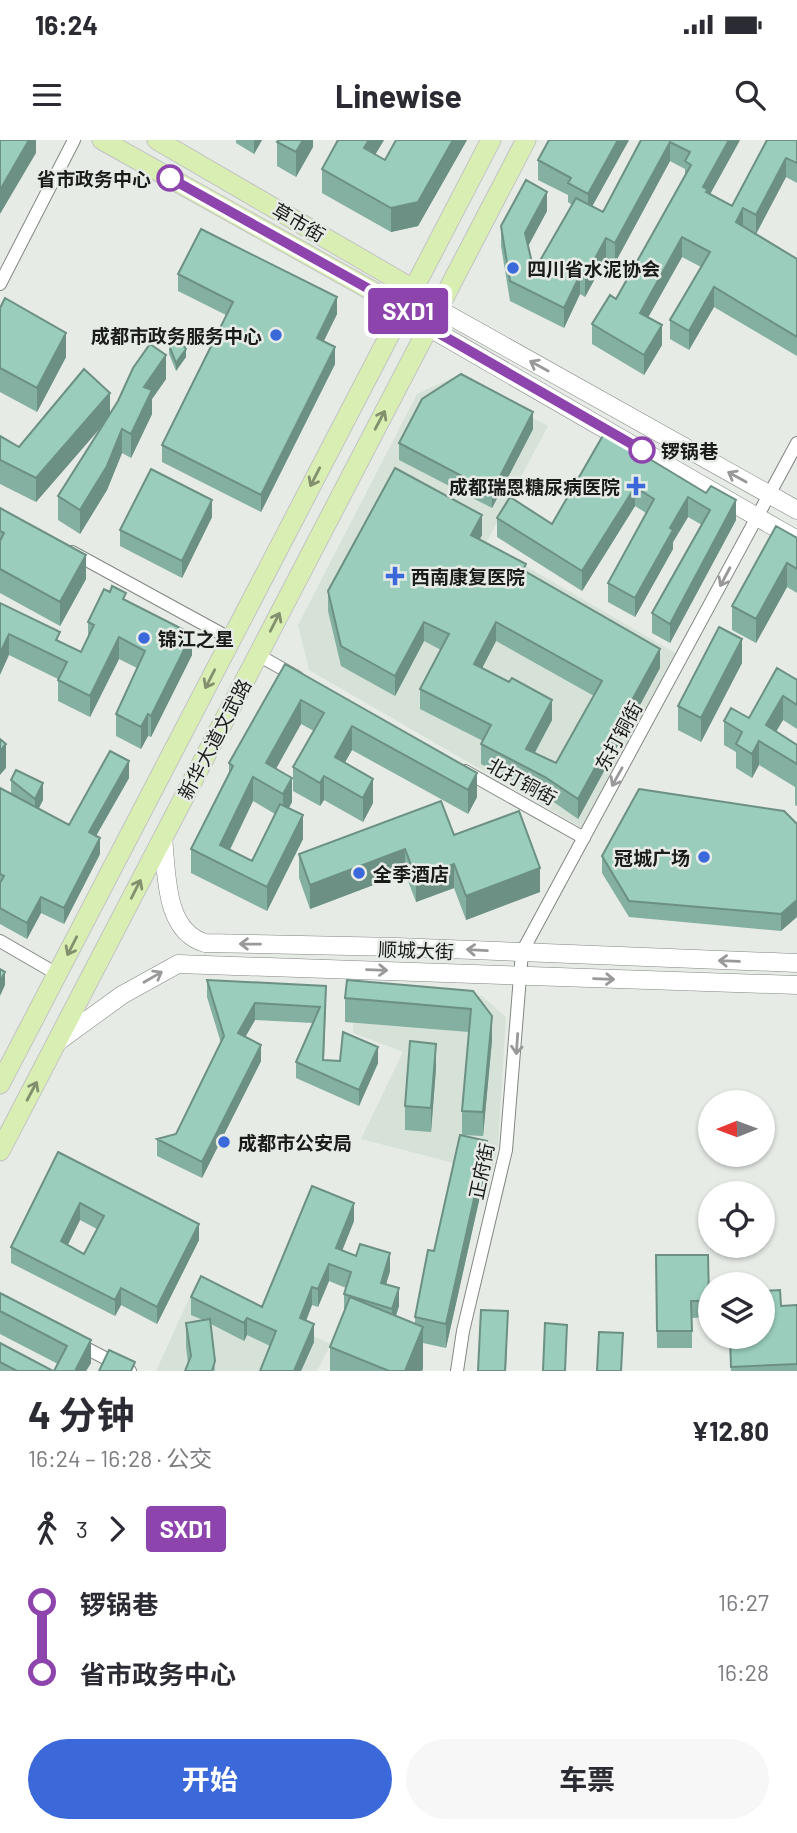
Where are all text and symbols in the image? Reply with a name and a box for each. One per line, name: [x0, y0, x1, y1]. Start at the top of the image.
text: 16:24: [35, 9, 98, 40]
icon: menu: [28, 76, 66, 114]
text: Linewise: [335, 76, 462, 114]
icon: search: [731, 76, 769, 114]
marker: 省市政务中心: [157, 165, 183, 191]
place label: 省市政务中心: [37, 167, 151, 190]
street label: 草市街: [269, 198, 329, 246]
place label: 四川省水泥协会: [527, 257, 660, 280]
marker: 四川省水泥协会: [505, 260, 521, 276]
line badge: SXD1: [359, 288, 457, 334]
text: SXD1: [382, 296, 434, 325]
place label: 成都市政务服务中心: [91, 324, 262, 347]
marker: 成都市政务服务中心: [268, 327, 284, 343]
one-way arrow: [529, 359, 550, 372]
one-way arrow: [374, 410, 388, 431]
marker: 锣锅巷: [629, 437, 655, 463]
place label: 锣锅巷: [661, 439, 719, 462]
one-way arrow: [308, 466, 322, 487]
one-way arrow: [728, 470, 748, 484]
place label: 成都瑞恩糖尿病医院: [449, 475, 620, 498]
marker: 成都瑞恩糖尿病医院: [626, 476, 646, 496]
place label: 西南康复医院: [411, 565, 525, 588]
marker: 西南康复医院: [385, 566, 405, 586]
one-way arrow: [718, 566, 732, 587]
one-way arrow: [269, 612, 283, 633]
place label: 锦江之星: [158, 627, 234, 650]
marker: 锦江之星: [136, 630, 152, 646]
one-way arrow: [203, 668, 217, 689]
street label: 新华大道文武路: [173, 675, 255, 803]
street label: 东打铜街: [590, 697, 646, 775]
street label: 北打铜街: [483, 753, 561, 809]
one-way arrow: [610, 766, 623, 787]
place label: 冠城广场: [614, 846, 690, 869]
marker: 冠城广场: [696, 849, 712, 865]
place label: 全季酒店: [373, 862, 449, 885]
marker: 全季酒店: [351, 865, 367, 881]
one-way arrow: [130, 879, 144, 900]
one-way arrow: [64, 935, 78, 956]
one-way arrow: [238, 937, 261, 951]
street label: 顺城大街: [378, 937, 454, 963]
one-way arrow: [466, 944, 489, 957]
one-way arrow: [718, 954, 741, 967]
one-way arrow: [365, 963, 388, 976]
one-way arrow: [142, 970, 162, 984]
one-way arrow: [593, 972, 616, 985]
one-way arrow: [510, 1032, 523, 1054]
one-way arrow: [25, 1081, 39, 1102]
north arrow: [698, 1090, 775, 1167]
map controls: [698, 1090, 775, 1349]
place label: 成都市公安局: [238, 1131, 352, 1154]
marker: 成都市公安局: [216, 1134, 232, 1150]
street label: 正府街: [464, 1141, 498, 1201]
button: locate: [698, 1181, 775, 1258]
button: layers: [698, 1272, 775, 1349]
text: 4 分钟: [28, 1391, 135, 1437]
text: ¥12.80: [691, 1415, 769, 1446]
text: 16:24 – 16:28 · 公交: [28, 1444, 212, 1472]
icon: walk: [28, 1510, 66, 1548]
icon: forward: [98, 1510, 136, 1548]
text: SXD1: [160, 1514, 212, 1543]
text: 3: [76, 1515, 88, 1543]
text: 锣锅巷: [80, 1588, 158, 1619]
text: 16:27: [718, 1588, 769, 1616]
text: 省市政务中心: [80, 1658, 236, 1689]
text: 16:28: [717, 1658, 769, 1686]
button: 开始: [28, 1739, 392, 1819]
button: 车票: [406, 1739, 769, 1819]

